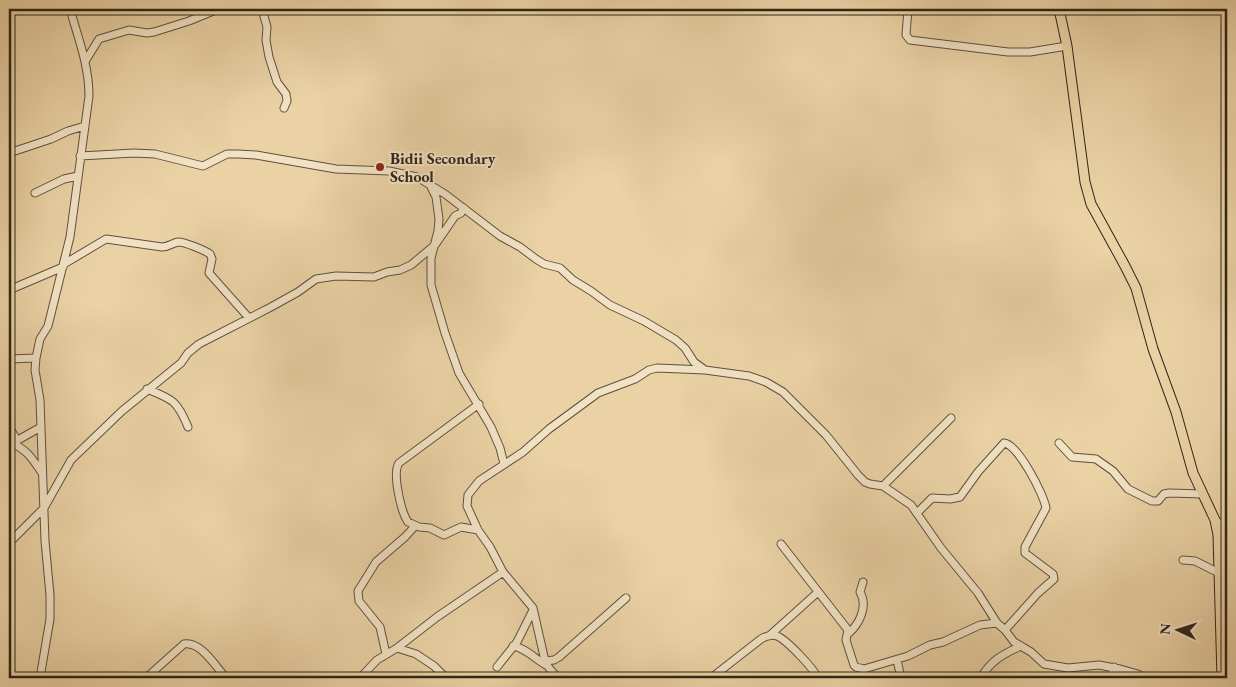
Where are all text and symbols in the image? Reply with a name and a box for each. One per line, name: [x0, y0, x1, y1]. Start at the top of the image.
place label: Bidii Secondary School: [390, 148, 496, 187]
marker: Bidii Secondary School: [374, 161, 386, 173]
north arrow: [1154, 604, 1204, 654]
text: N: [1156, 622, 1174, 635]

